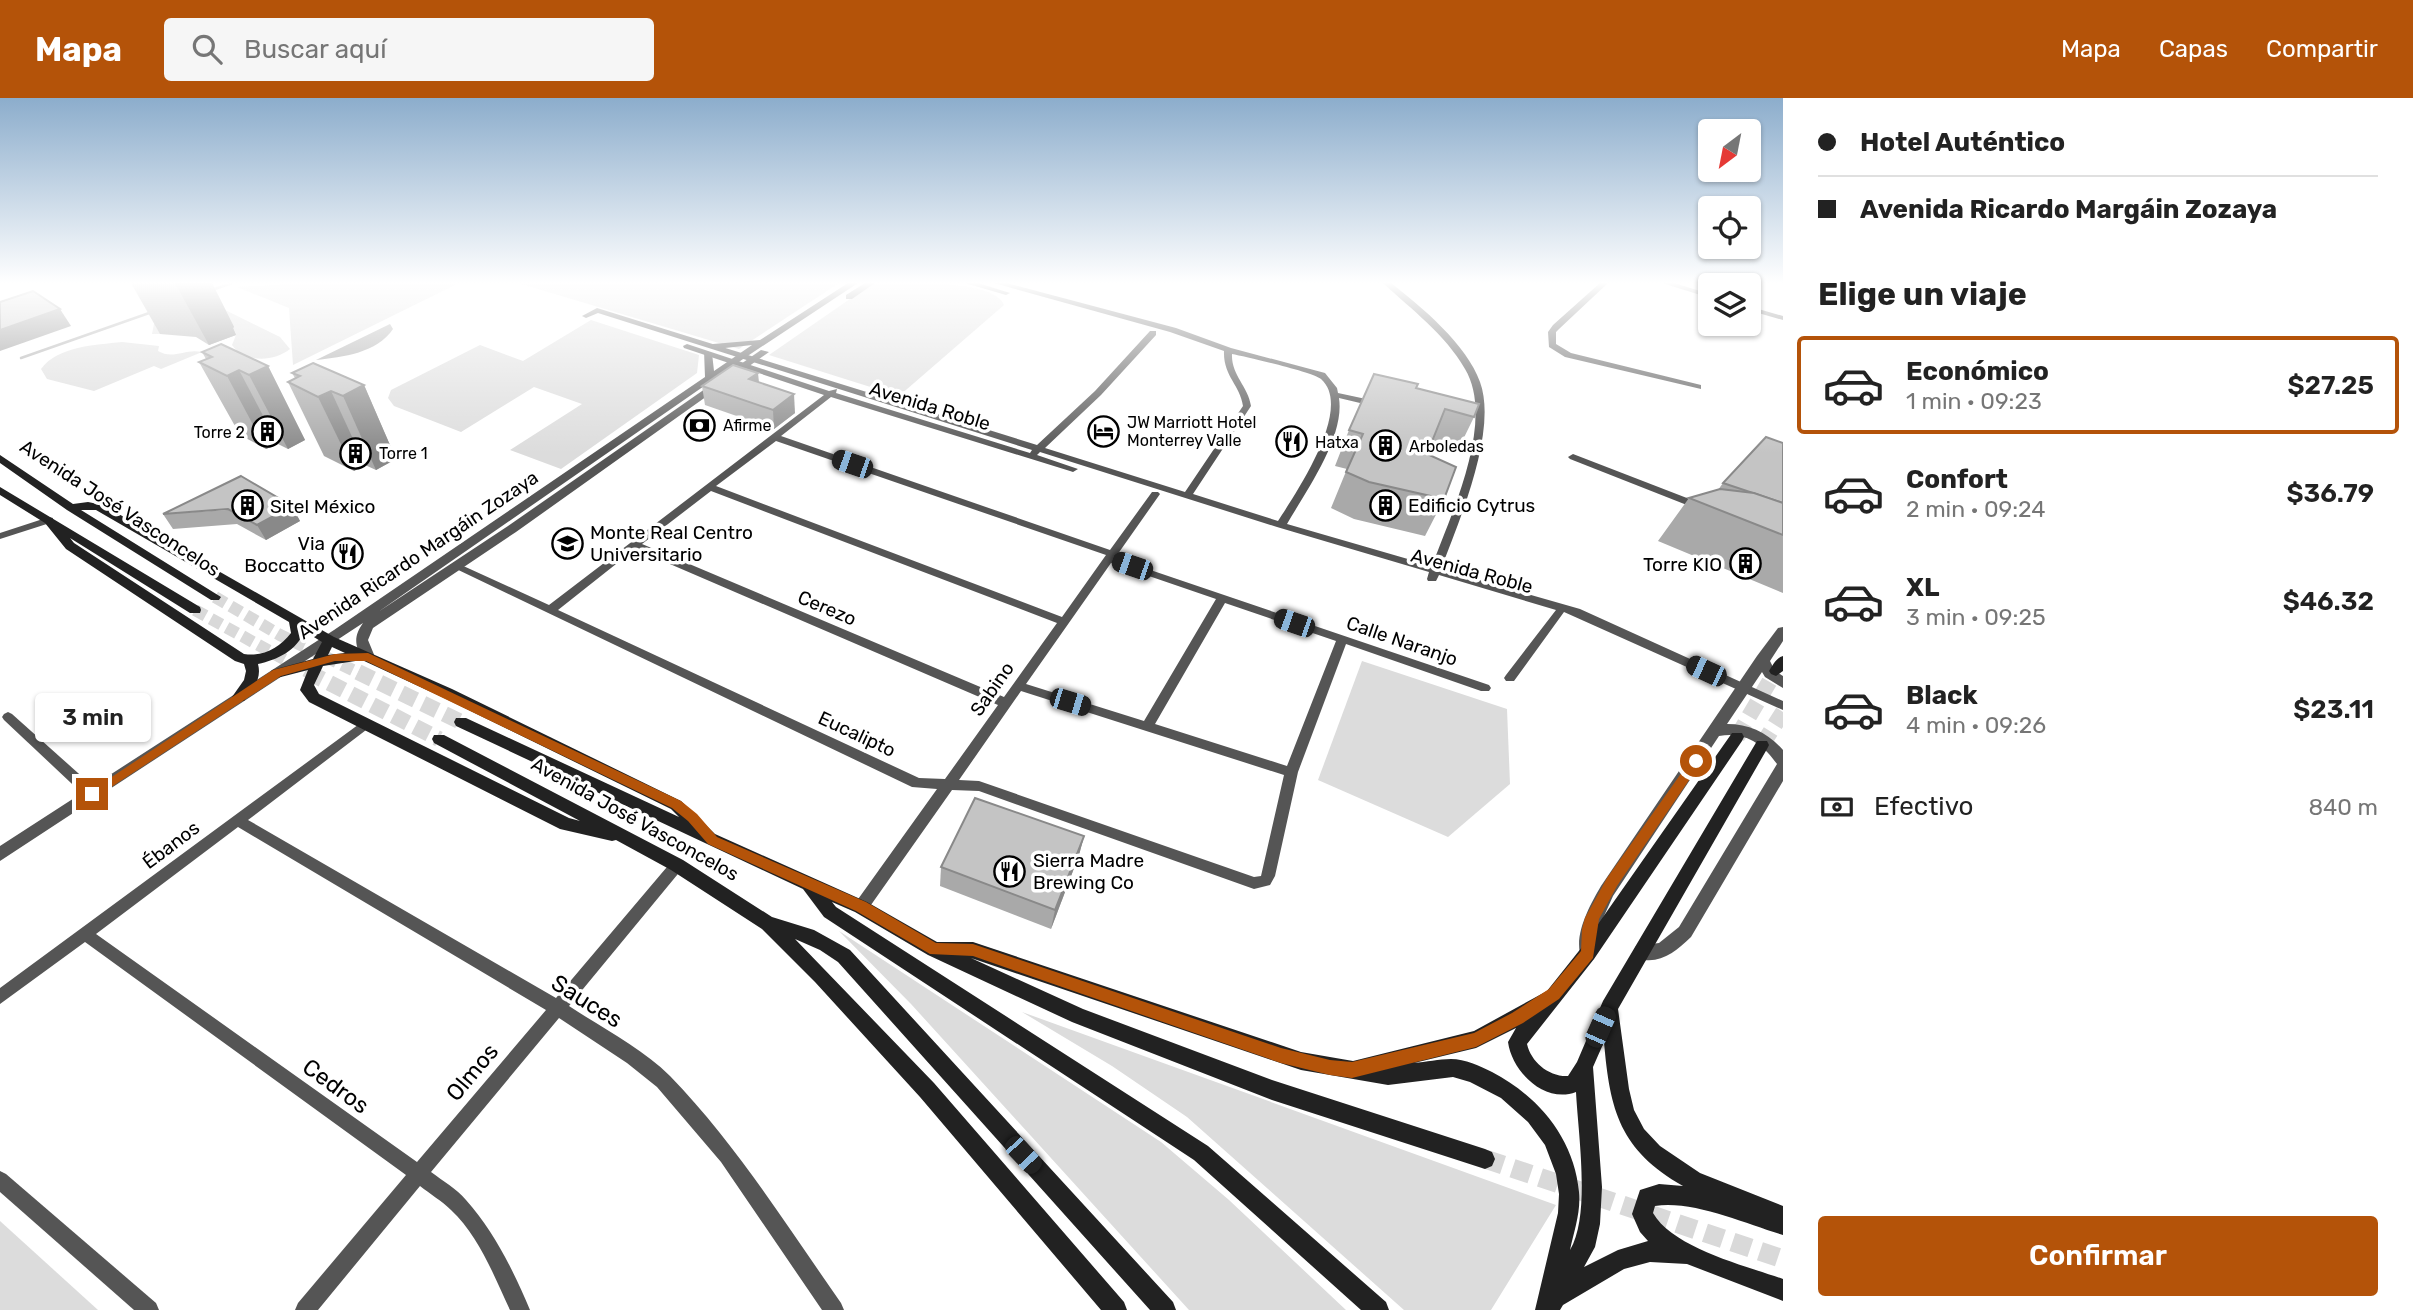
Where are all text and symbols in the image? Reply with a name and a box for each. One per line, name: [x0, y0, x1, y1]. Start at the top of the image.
search box: [164, 18, 654, 81]
text: Mapa: [35, 30, 122, 69]
icon: search: [188, 30, 226, 68]
text: Buscar aquí: [244, 34, 387, 65]
text: Mapa: [2061, 35, 2121, 63]
text: Capas: [2159, 35, 2228, 63]
text: Compartir: [2266, 35, 2378, 63]
north arrow: [1698, 119, 1760, 182]
map controls: [1698, 119, 1761, 336]
text: Hotel Auténtico: [1860, 127, 2065, 158]
text: Avenida Ricardo Margáin Zozaya: [1860, 194, 2277, 225]
button: locate: [1698, 196, 1761, 259]
button: layers: [1698, 273, 1761, 336]
text: Elige un viaje: [1818, 275, 2027, 313]
icon: car: [1822, 354, 1885, 417]
text: Económico: [1906, 356, 2049, 387]
text: $27.25: [2287, 370, 2374, 401]
street label: Avenida Roble: [867, 377, 993, 435]
text: 1 min · 09:23: [1906, 387, 2042, 415]
bank icon: Afirme: [683, 408, 717, 442]
place label: JW Marriott Hotel Monterrey Valle: [1127, 413, 1256, 450]
hotel icon: JW Marriott Hotel Monterrey Valle: [1087, 414, 1121, 448]
building icon: Torre 2: [251, 415, 285, 449]
place label: Afirme: [723, 416, 771, 435]
place label: Torre 2: [194, 423, 245, 442]
restaurant icon: Hatxa: [1275, 425, 1309, 459]
building icon: Arboledas: [1369, 429, 1403, 463]
place label: Hatxa: [1315, 433, 1359, 452]
street label: Avenida José Vasconcelos: [16, 435, 224, 581]
building icon: Torre 1: [339, 436, 373, 470]
place label: Arboledas: [1409, 437, 1484, 456]
place label: Torre 1: [379, 444, 428, 463]
car: [829, 447, 876, 481]
icon: car: [1822, 462, 1885, 525]
text: Confort: [1906, 464, 2008, 495]
street label: Avenida Ricardo Margáin Zozaya: [293, 466, 543, 644]
text: $36.79: [2286, 478, 2374, 509]
building icon: Edificio Cytrus: [1368, 488, 1402, 522]
building icon: Sitel México: [230, 489, 264, 523]
place label: Edificio Cytrus: [1408, 494, 1535, 517]
place label: Sitel México: [270, 495, 376, 518]
text: 2 min · 09:24: [1906, 495, 2046, 523]
place label: Monte Real Centro Universitario: [590, 521, 753, 566]
school or university icon: Monte Real Centro Universitario: [550, 526, 584, 560]
place label: Via Boccatto: [244, 532, 325, 577]
restaurant icon: Via Boccatto: [331, 537, 365, 571]
street label: Avenida Roble: [1409, 544, 1535, 598]
building icon: Torre KIO: [1728, 547, 1762, 581]
car: [1109, 549, 1156, 583]
place label: Torre KIO: [1643, 553, 1722, 576]
icon: car: [1822, 570, 1885, 633]
text: XL: [1906, 572, 1939, 603]
street label: Cerezo: [794, 585, 860, 631]
text: $46.32: [2283, 586, 2374, 617]
text: 3 min · 09:25: [1906, 603, 2046, 631]
car: [1271, 606, 1318, 640]
street label: Calle Naranjo: [1343, 611, 1461, 671]
car: [1683, 653, 1730, 689]
street label: Sabino: [965, 658, 1019, 720]
icon: car: [1822, 678, 1885, 741]
text: Black: [1906, 680, 1978, 711]
car: [1047, 686, 1094, 718]
callout: 3 min: [34, 692, 150, 742]
text: $23.11: [2293, 694, 2374, 725]
text: 3 min: [62, 703, 124, 731]
street label: Eucalipto: [815, 706, 899, 762]
text: 4 min · 09:26: [1906, 711, 2046, 739]
route start: [1680, 745, 1712, 777]
street label: Avenida José Vasconcelos: [527, 752, 743, 886]
route end: [76, 778, 108, 810]
icon: cash: [1818, 788, 1856, 826]
text: Efectivo: [1874, 791, 1973, 822]
text: 840 m: [2308, 793, 2378, 821]
street label: Ébanos: [138, 816, 204, 874]
place label: Sierra Madre Brewing Co: [1033, 849, 1144, 894]
restaurant icon: Sierra Madre Brewing Co: [993, 854, 1027, 888]
street label: Sauces: [546, 968, 628, 1034]
car: [1582, 1004, 1619, 1050]
street label: Olmos: [440, 1038, 504, 1106]
street label: Cedros: [297, 1053, 375, 1119]
car: [1001, 1132, 1046, 1178]
button: Confirmar: [1818, 1216, 2378, 1296]

